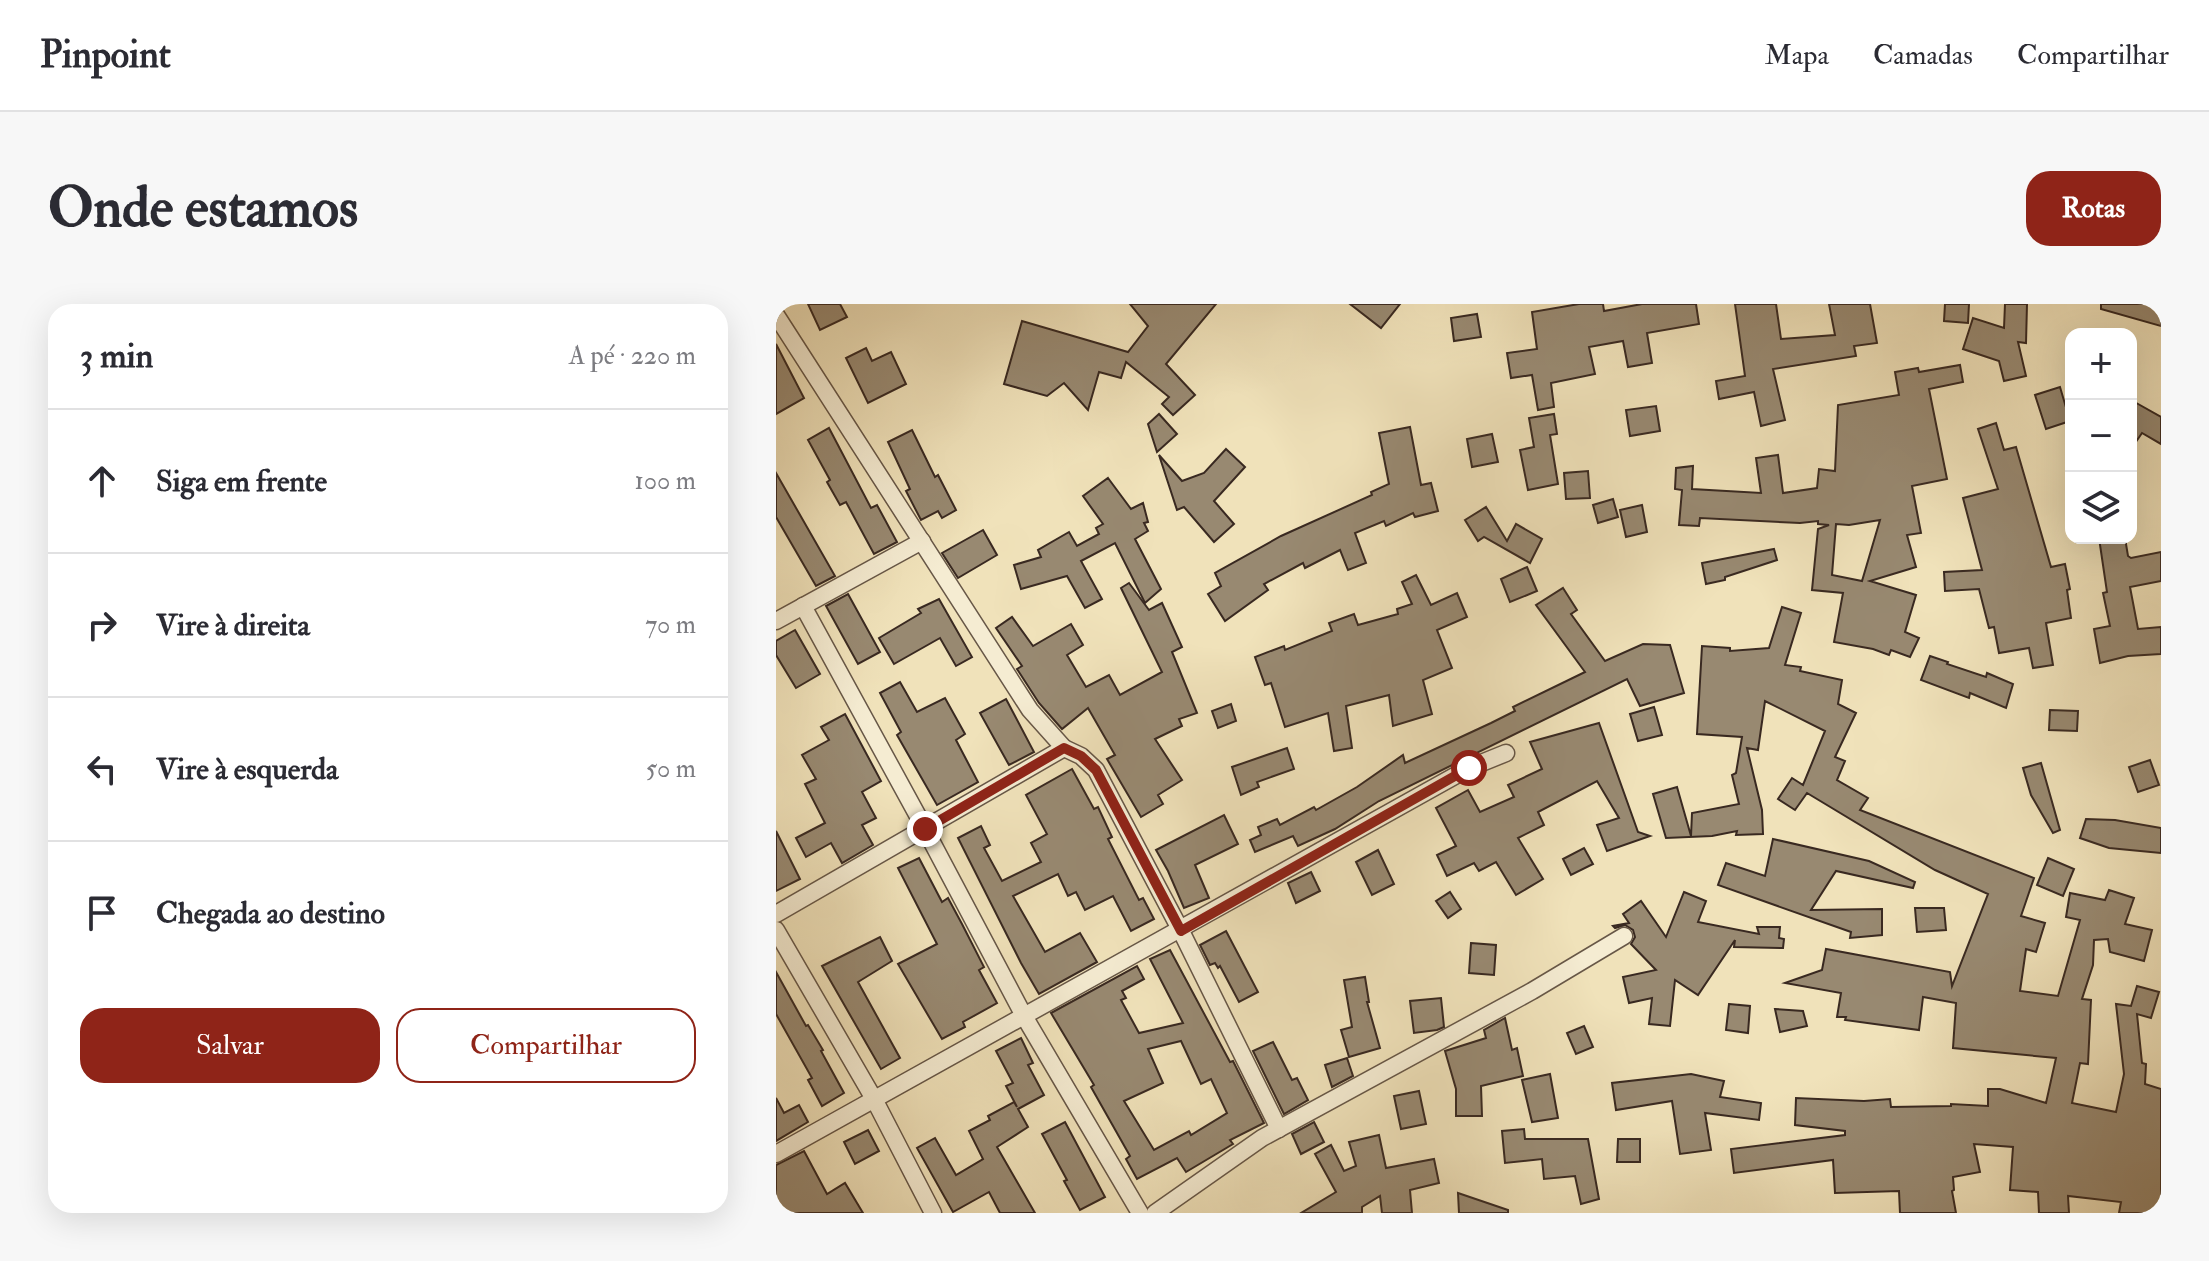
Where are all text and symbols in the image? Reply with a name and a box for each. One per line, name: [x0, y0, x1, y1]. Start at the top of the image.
text: Pinpoint: [40, 31, 171, 79]
text: Mapa: [1765, 38, 1829, 73]
text: Camadas: [1873, 38, 1973, 73]
text: Compartilhar: [2017, 38, 2169, 73]
button: Rotas: [2026, 171, 2161, 246]
text: Onde estamos: [48, 173, 358, 244]
map controls: [2065, 328, 2137, 544]
button: +: [2065, 328, 2137, 400]
text: 3 min: [80, 335, 153, 378]
text: A pé · 220 m: [569, 340, 696, 372]
button: −: [2065, 400, 2137, 472]
icon: ahead: [80, 459, 124, 503]
text: Siga em frente: [156, 463, 327, 500]
text: 100 m: [635, 465, 696, 497]
button: layers: [2065, 472, 2137, 544]
icon: right: [80, 603, 124, 647]
text: Vire à direita: [156, 607, 310, 644]
text: 70 m: [645, 609, 696, 641]
icon: left: [80, 747, 124, 791]
route start: [1451, 750, 1487, 786]
text: Vire à esquerda: [156, 751, 338, 788]
text: 50 m: [646, 753, 696, 785]
route end: [907, 811, 943, 847]
icon: arrive: [80, 891, 124, 935]
text: Chegada ao destino: [156, 895, 385, 932]
button: Salvar: [80, 1008, 380, 1083]
button: Compartilhar: [396, 1008, 696, 1083]

